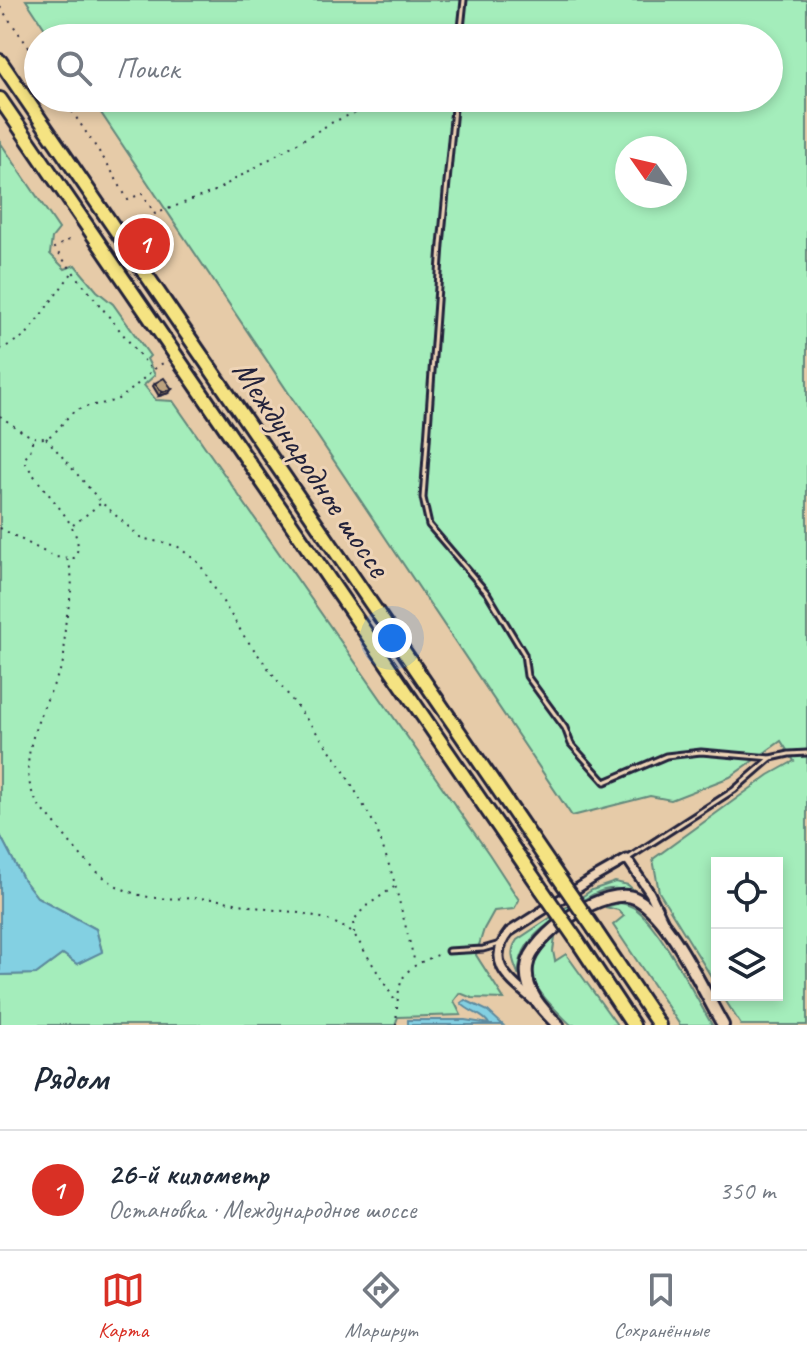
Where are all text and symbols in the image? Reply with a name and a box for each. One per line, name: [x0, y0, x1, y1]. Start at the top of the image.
search box: [24, 24, 783, 112]
icon: search: [52, 46, 96, 90]
text: Поиск: [116, 49, 179, 87]
north arrow: [615, 136, 687, 208]
pin: 1: [118, 214, 170, 274]
street label: Международное шоссе: [223, 351, 402, 586]
your location: [372, 618, 412, 658]
map controls: [711, 857, 783, 1001]
button: locate: [711, 857, 783, 929]
button: layers: [711, 929, 783, 1001]
text: Рядом: [32, 1056, 108, 1099]
text: 26-й километр: [108, 1155, 269, 1193]
text: 1: [52, 1174, 64, 1207]
text: 350 m: [719, 1174, 775, 1207]
text: Остановка · Международное шоссе: [108, 1193, 416, 1226]
tab: Карта: [98, 1268, 148, 1344]
tab: Маршрут: [345, 1268, 417, 1344]
tab: Сохранённые: [613, 1268, 709, 1344]

